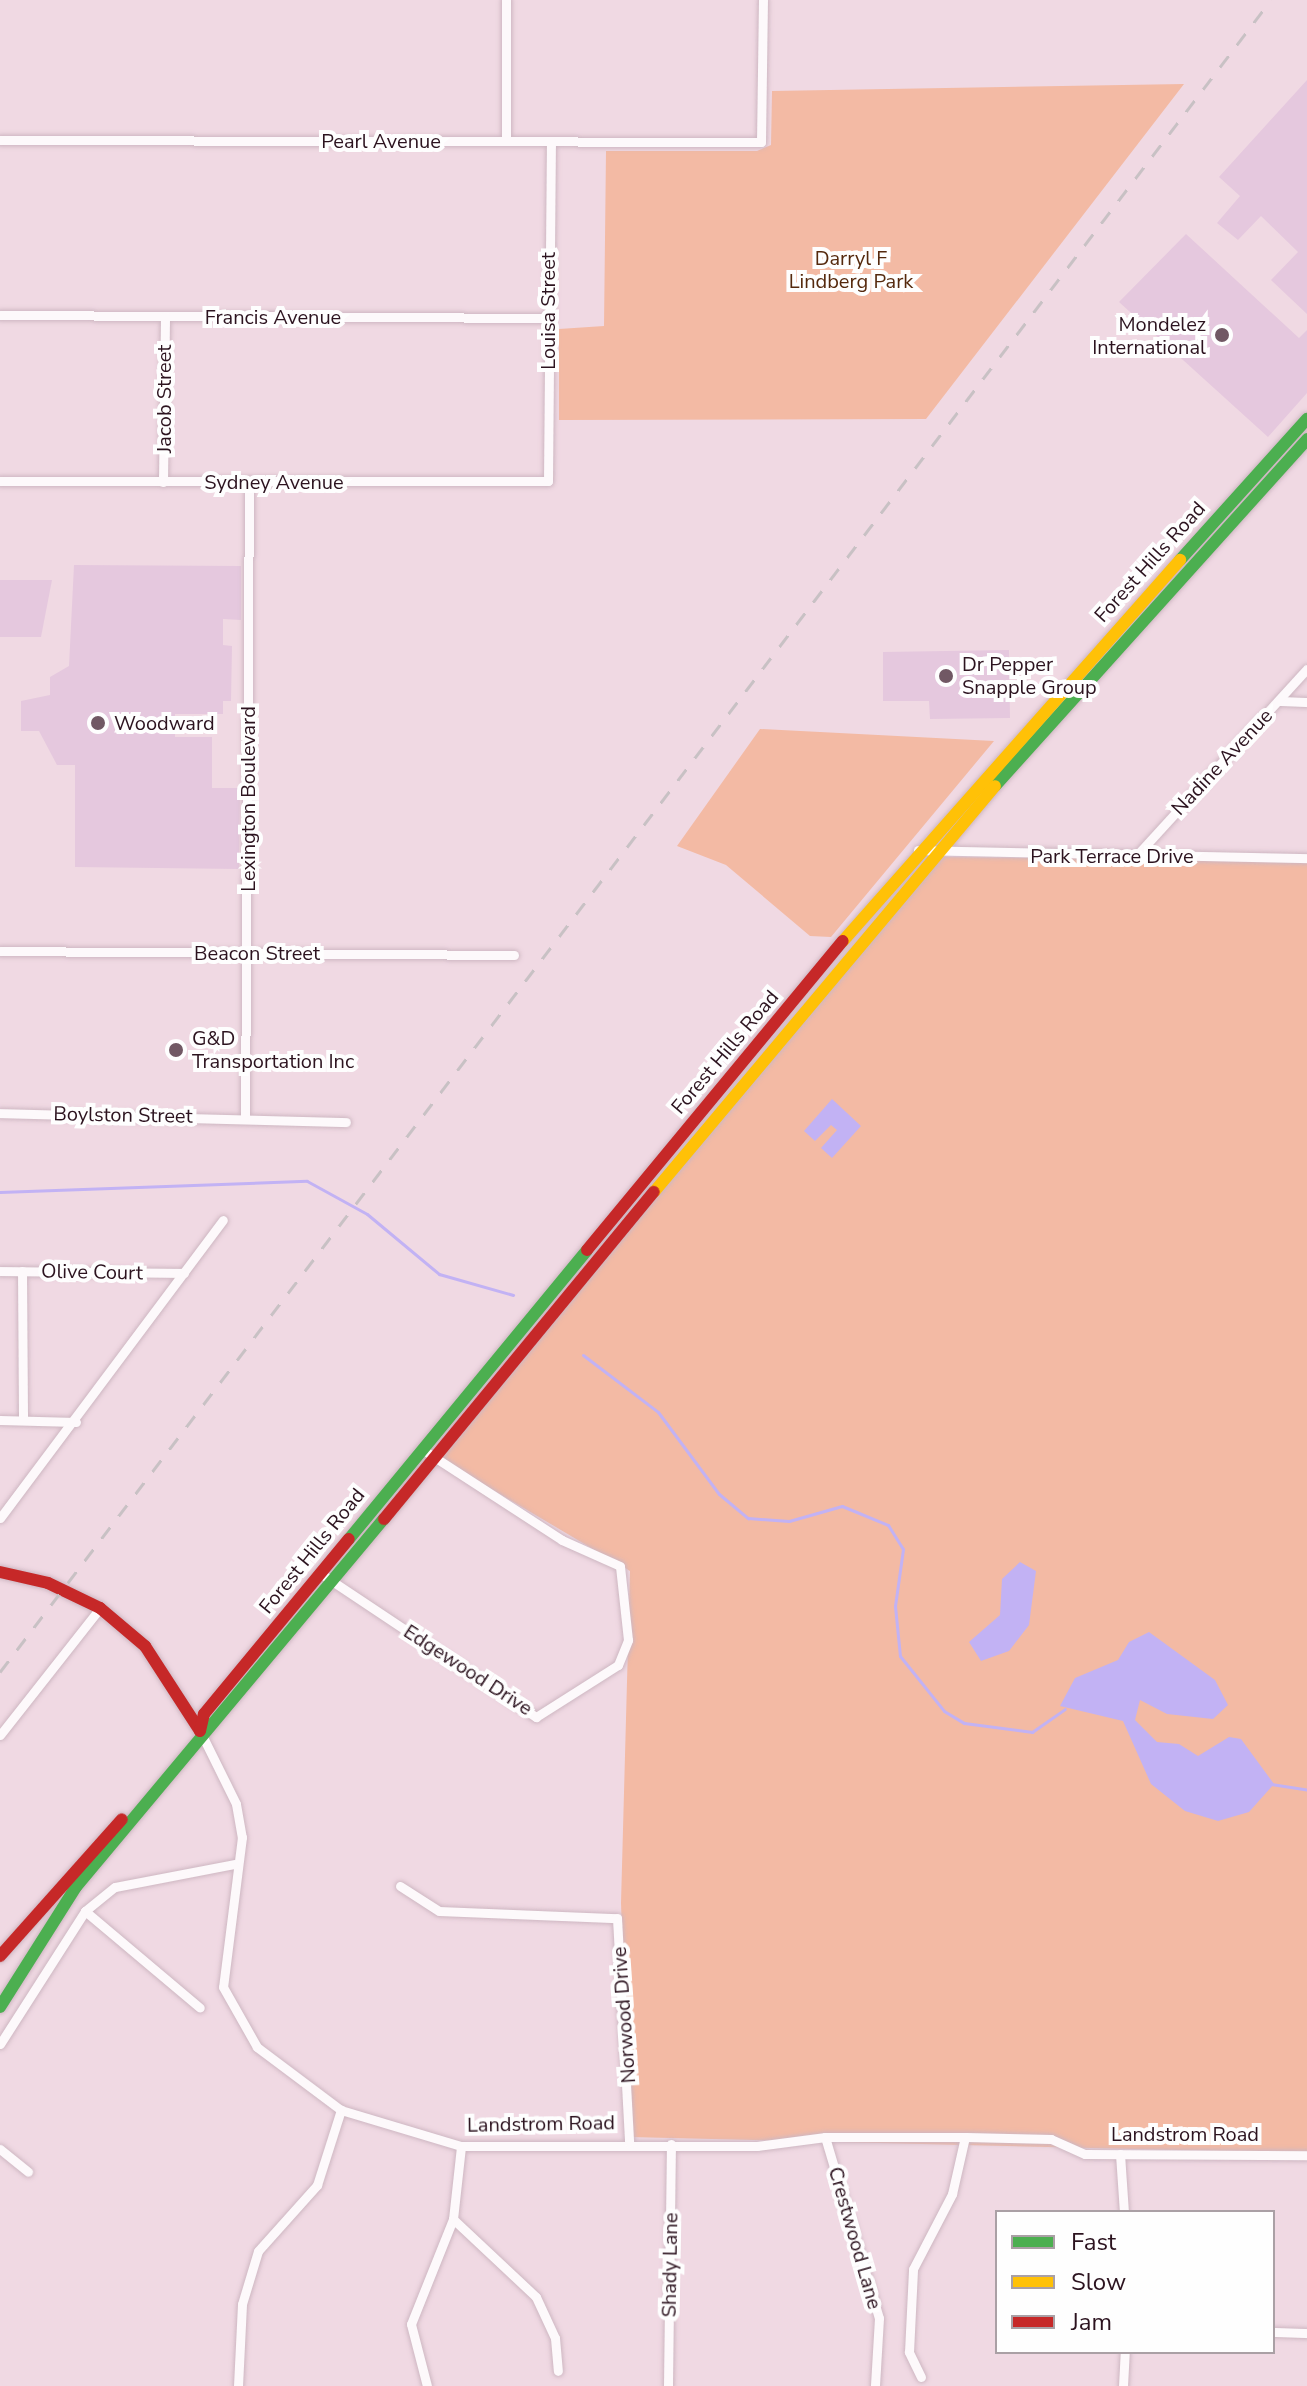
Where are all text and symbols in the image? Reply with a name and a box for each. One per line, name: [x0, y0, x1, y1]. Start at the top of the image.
street label: Pearl Avenue: [321, 129, 441, 153]
park label: Darryl F Lindberg Park: [789, 247, 913, 294]
street label: Louisa Street: [536, 252, 560, 370]
street label: Francis Avenue: [205, 305, 341, 329]
place label: Mondelez International: [1092, 312, 1206, 359]
marker: Mondelez International: [1213, 326, 1231, 344]
street label: Jacob Street: [152, 345, 176, 453]
street label: Sydney Avenue: [204, 470, 344, 494]
street label: Forest Hills Road: [1090, 497, 1210, 627]
place label: Dr Pepper Snapple Group: [962, 652, 1097, 699]
marker: Dr Pepper Snapple Group: [937, 667, 955, 685]
street label: Nadine Avenue: [1167, 704, 1277, 820]
street label: Lexington Boulevard: [236, 706, 260, 892]
place label: Woodward: [114, 711, 215, 735]
marker: Woodward: [89, 714, 107, 732]
street label: Park Terrace Drive: [1030, 844, 1194, 868]
street label: Beacon Street: [194, 941, 320, 965]
street label: Forest Hills Road: [666, 985, 784, 1119]
place label: G&D Transportation Inc: [192, 1026, 354, 1073]
marker: G&D Transportation Inc: [167, 1041, 185, 1059]
street label: Boylston Street: [53, 1102, 193, 1128]
street label: Olive Court: [41, 1259, 143, 1285]
street label: Forest Hills Road: [254, 1484, 370, 1618]
street label: Edgewood Drive: [399, 1619, 537, 1721]
street label: Norwood Drive: [607, 1946, 641, 2084]
street label: Landstrom Road: [467, 2111, 615, 2137]
street label: Landstrom Road: [1111, 2122, 1259, 2146]
street label: Crestwood Lane: [823, 2164, 887, 2312]
legend: [995, 2210, 1275, 2354]
street label: Shady Lane: [657, 2212, 683, 2318]
text: Fast: [1071, 2226, 1116, 2258]
text: Slow: [1071, 2266, 1126, 2298]
text: Jam: [1071, 2306, 1112, 2338]

